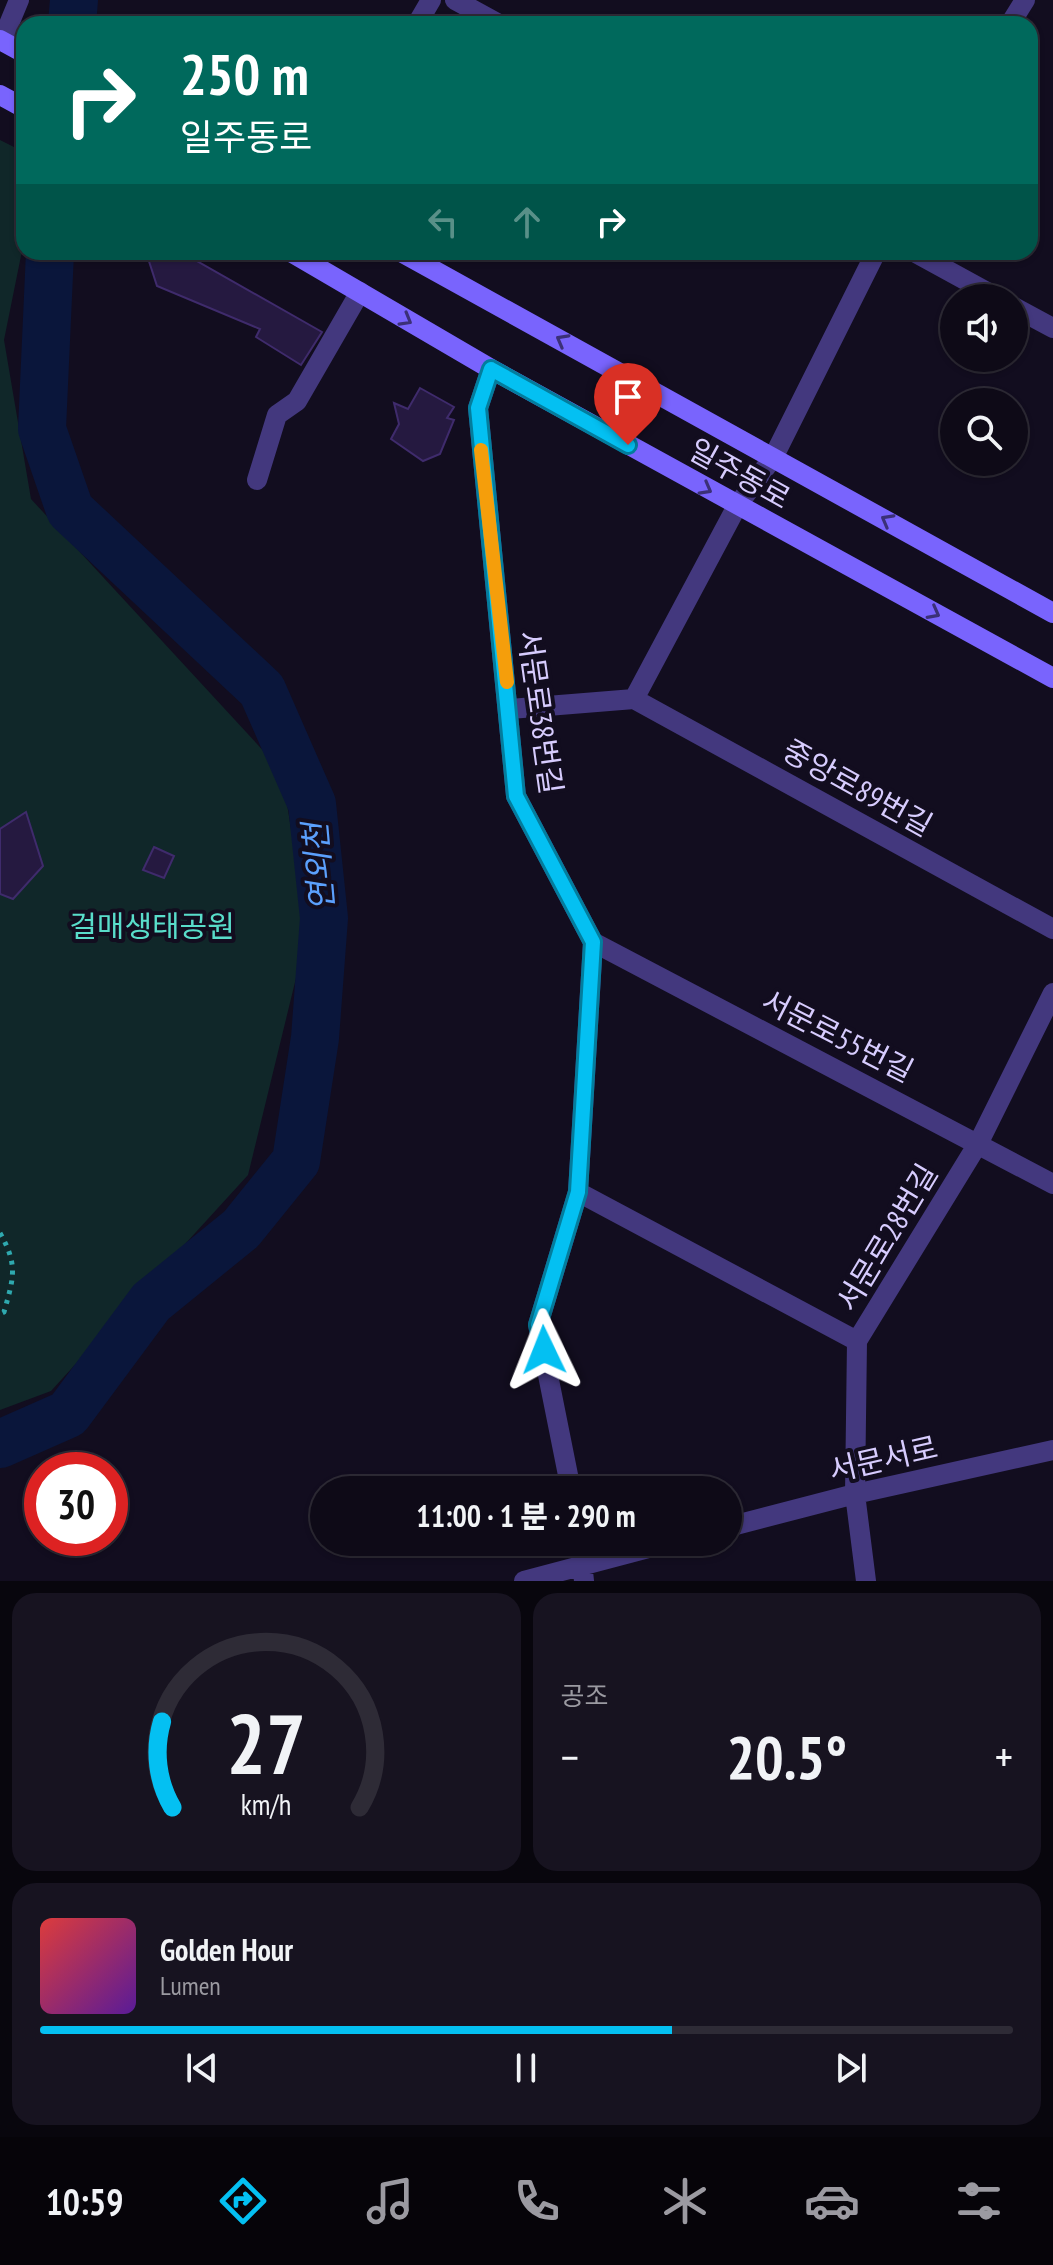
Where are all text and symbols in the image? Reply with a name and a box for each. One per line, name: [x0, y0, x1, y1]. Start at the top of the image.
text: 250 m: [180, 38, 309, 110]
icon: right: [48, 48, 152, 152]
text: 일주동로: [180, 113, 312, 160]
icon: left: [421, 200, 465, 244]
icon: ahead: [505, 200, 549, 244]
icon: right: [589, 200, 633, 244]
map controls: [940, 284, 1028, 476]
button: sound: [940, 284, 1028, 372]
one-way arrow: [397, 310, 412, 326]
one-way arrow: [556, 334, 570, 350]
pin: [594, 363, 662, 445]
icon: arrive: [606, 375, 650, 419]
button: search: [940, 388, 1028, 476]
street label: 일주동로: [682, 429, 798, 517]
one-way arrow: [698, 479, 712, 494]
one-way arrow: [881, 514, 896, 529]
one-way arrow: [926, 603, 940, 619]
street label: 서문로38번길: [510, 628, 572, 796]
street label: 중앙로89번길: [776, 730, 940, 844]
water label: 연외천: [293, 818, 343, 913]
park label: 걸매생태공원: [69, 906, 235, 945]
street label: 서문로55번길: [756, 980, 920, 1090]
street label: 서문로28번길: [827, 1156, 945, 1318]
position arrow: [502, 1308, 586, 1392]
street label: 서문서로: [825, 1427, 941, 1489]
speed limit sign: 30: [24, 1452, 128, 1556]
text: 11:00 · 1 분 · 290 m: [416, 1496, 636, 1535]
text: 공조: [561, 1679, 608, 1712]
text: 27: [226, 1689, 306, 1797]
text: 20.5°: [726, 1718, 847, 1796]
text: −: [561, 1728, 579, 1785]
text: +: [995, 1728, 1013, 1785]
text: km/h: [241, 1786, 292, 1823]
text: Golden Hour: [160, 1930, 293, 1969]
text: Lumen: [160, 1969, 221, 2002]
icon: previous: [180, 2046, 224, 2090]
icon: pause: [504, 2046, 548, 2090]
icon: next: [829, 2046, 873, 2090]
icon: directions: [215, 2173, 271, 2229]
icon: music: [362, 2173, 418, 2229]
icon: phone: [509, 2173, 565, 2229]
icon: climate: [657, 2173, 713, 2229]
icon: car: [804, 2173, 860, 2229]
icon: filters: [951, 2173, 1007, 2229]
text: 10:59: [46, 2178, 124, 2225]

